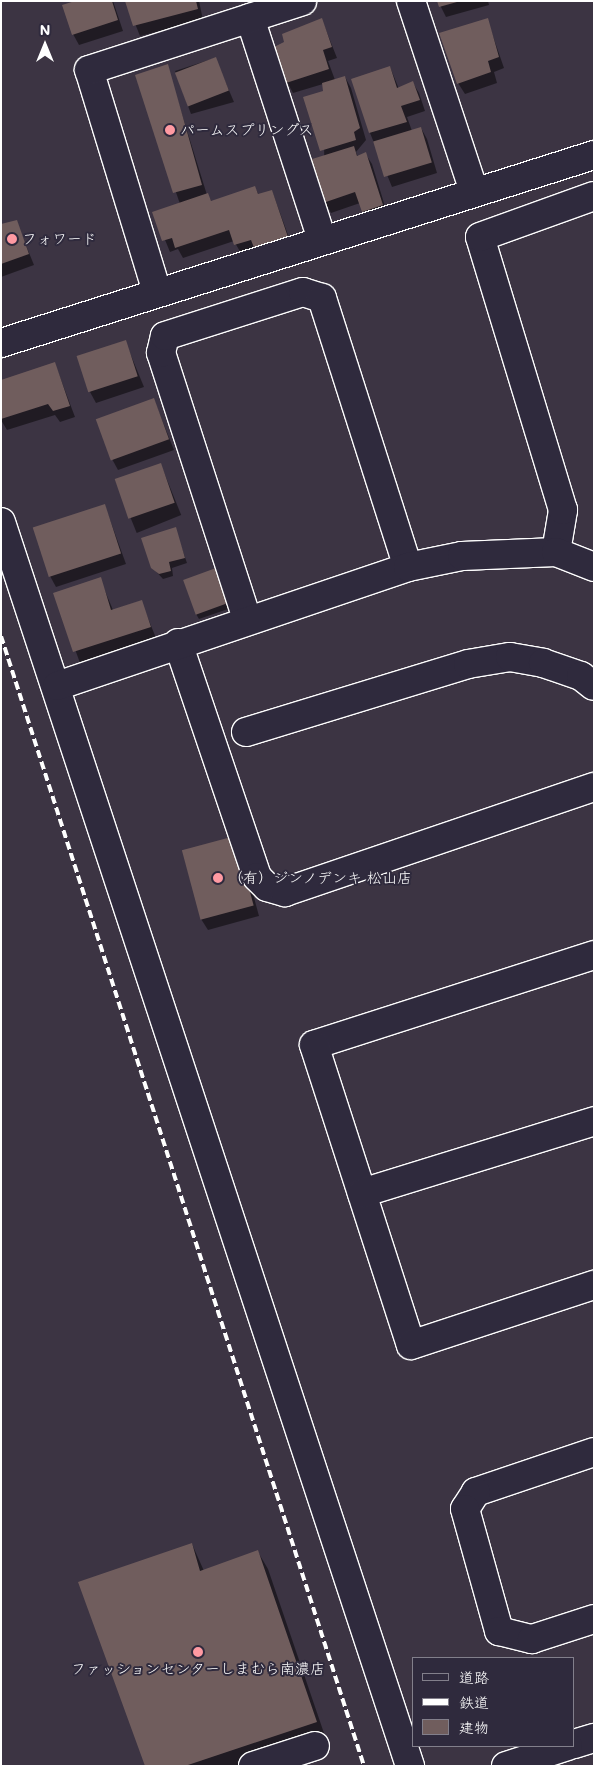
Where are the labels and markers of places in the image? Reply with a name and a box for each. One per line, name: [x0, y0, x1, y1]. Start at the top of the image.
place label: パームスプリングス: [180, 121, 315, 139]
marker: パームスプリングス: [164, 124, 176, 136]
place label: フォワード: [22, 230, 97, 248]
marker: フォワード: [6, 233, 18, 245]
place label: （有）ジンノデンキ 松山店: [228, 869, 413, 887]
marker: （有）ジンノデンキ 松山店: [212, 872, 224, 884]
marker: ファッションセンターしまむら南濃店: [192, 1646, 204, 1658]
place label: ファッションセンターしまむら南濃店: [71, 1660, 325, 1678]

